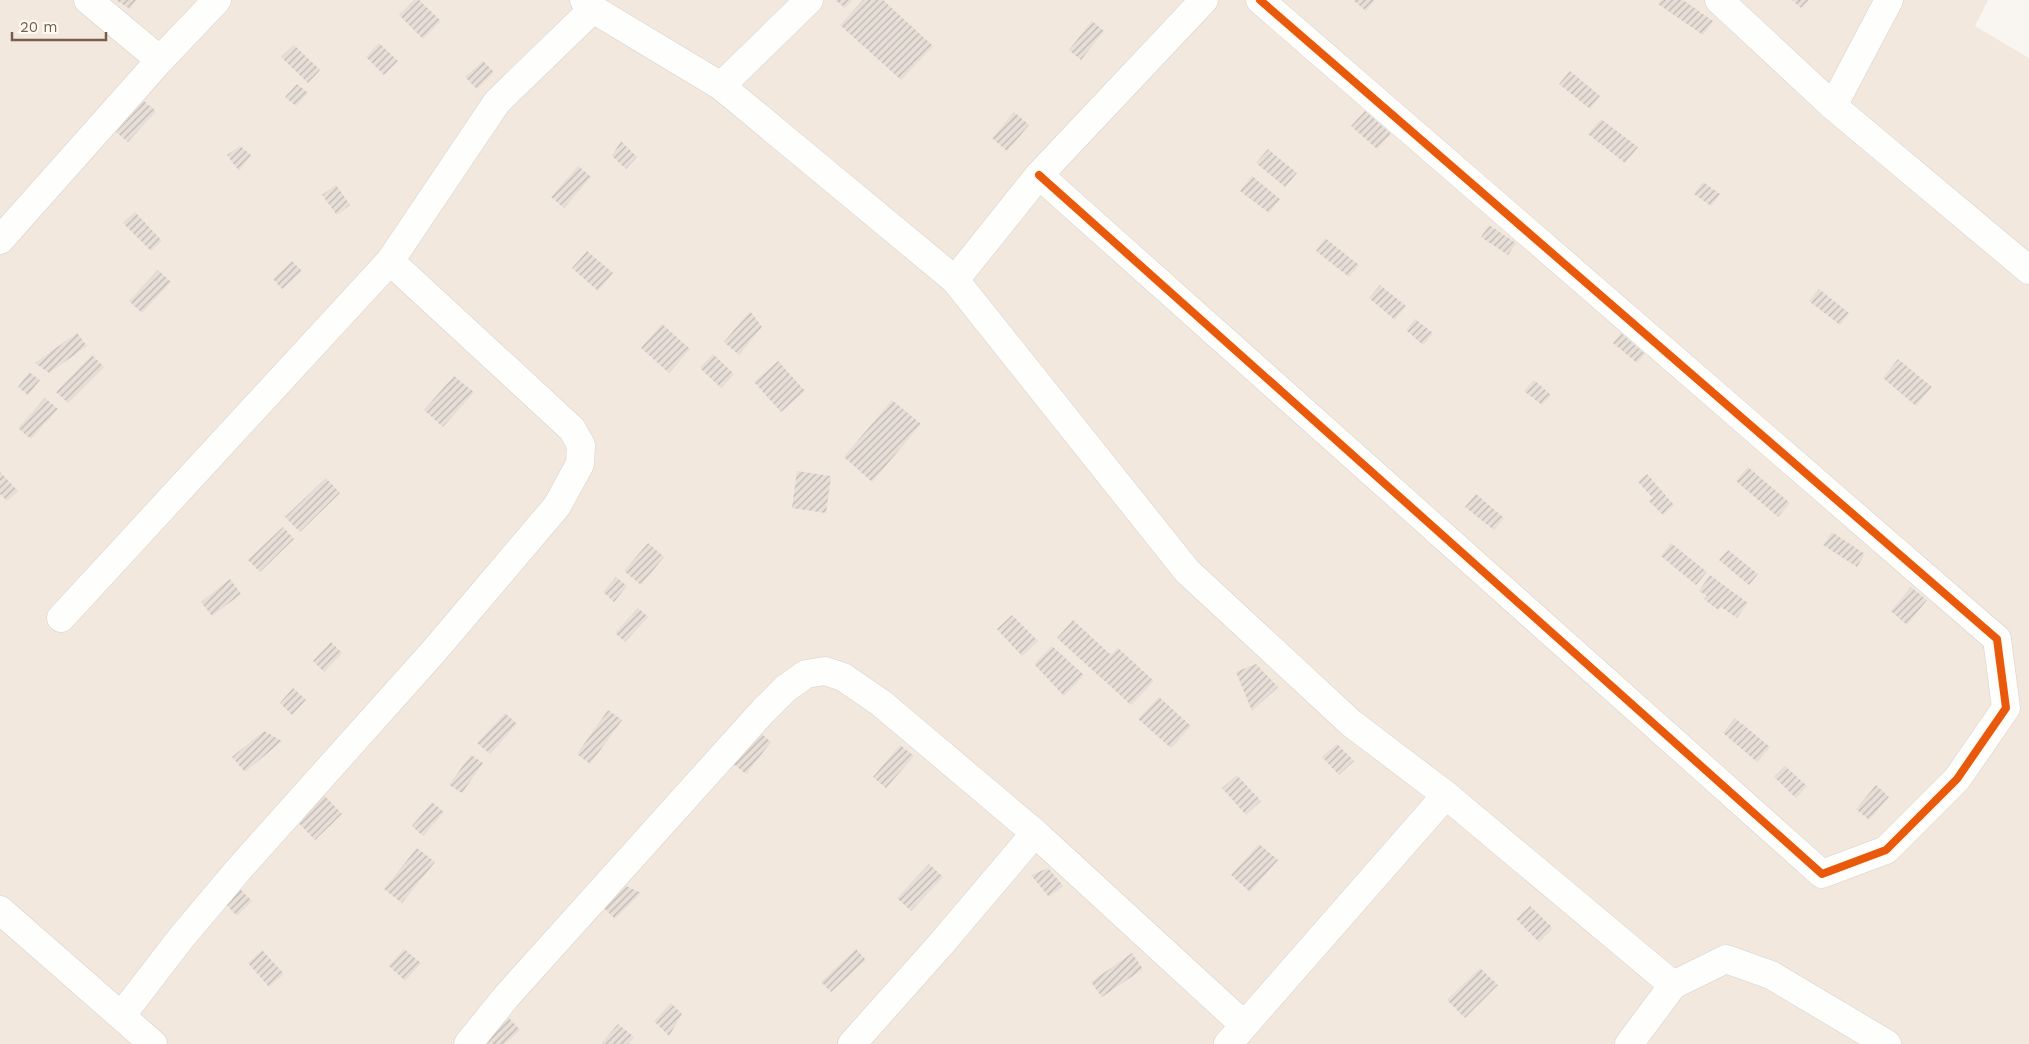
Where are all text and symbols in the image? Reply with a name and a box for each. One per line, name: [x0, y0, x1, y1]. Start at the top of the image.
scale bar: [12, 10, 106, 42]
text: 20 m: [20, 18, 58, 36]

